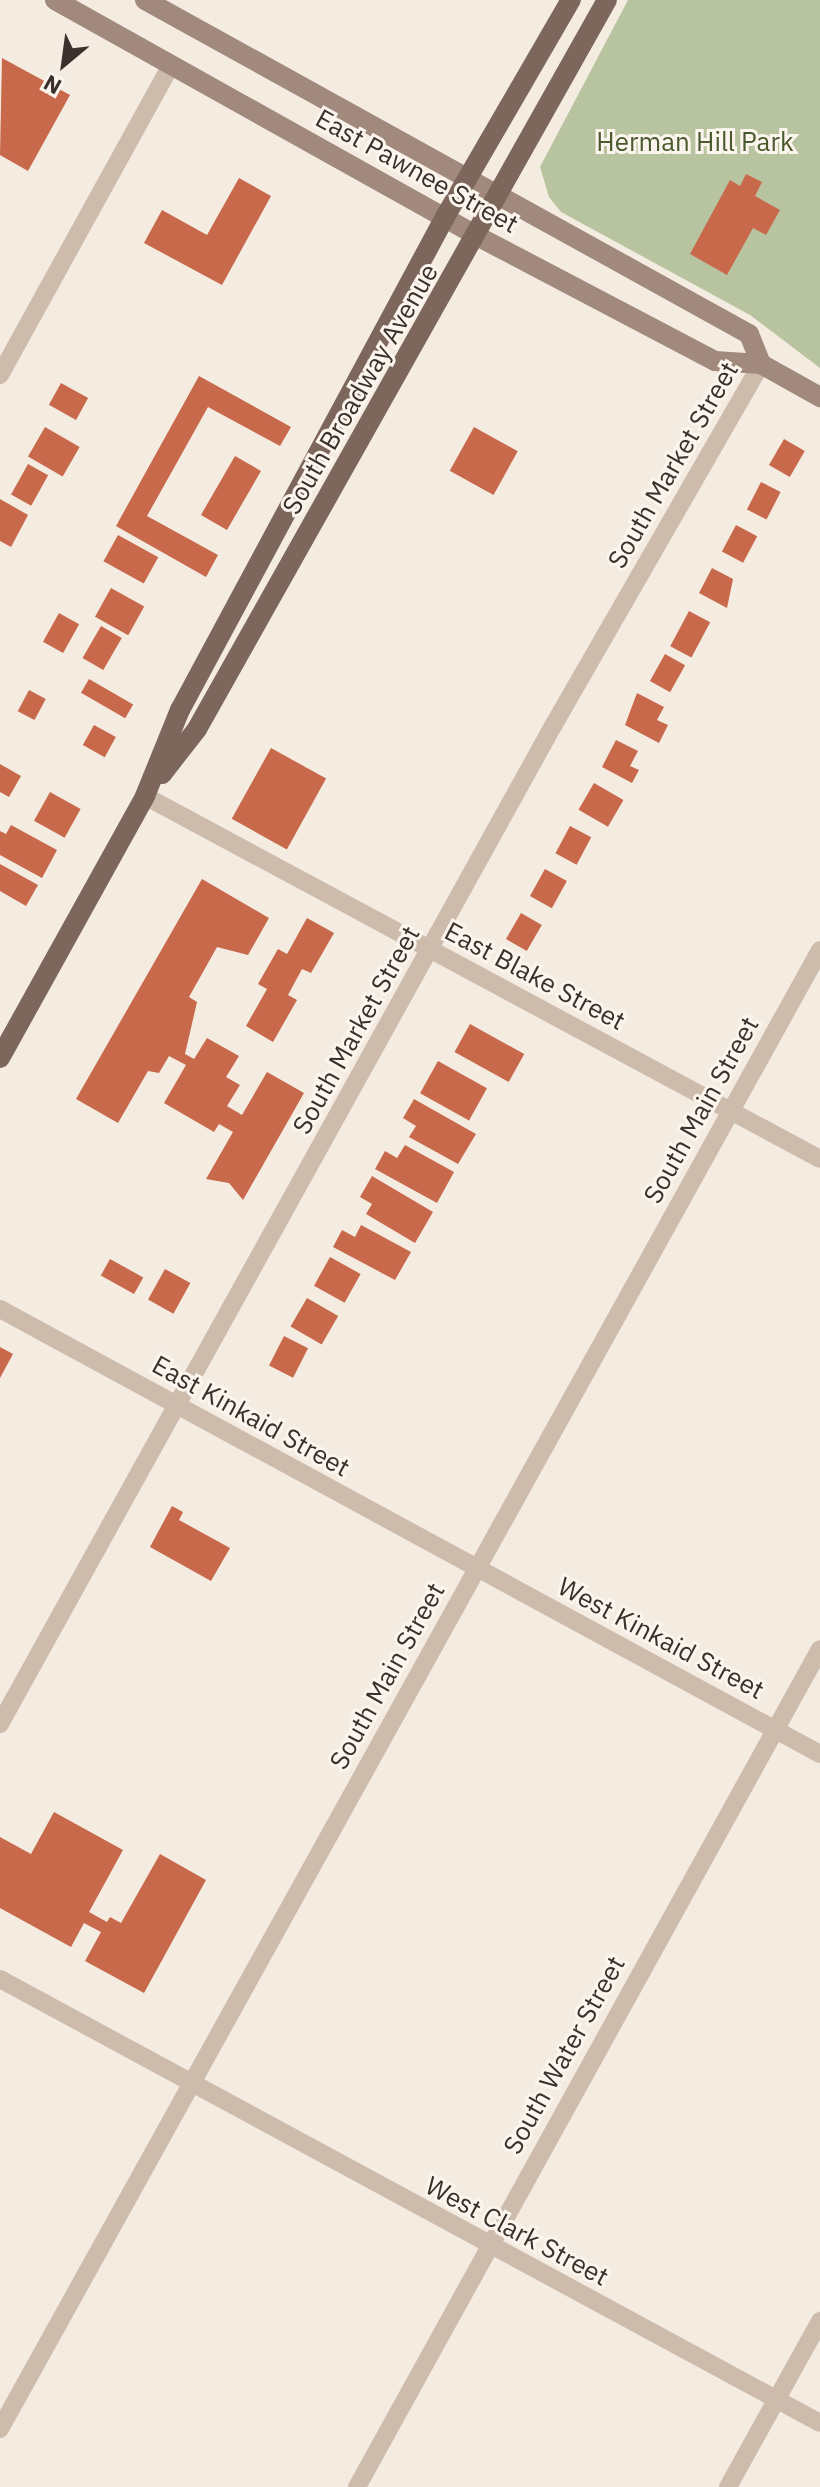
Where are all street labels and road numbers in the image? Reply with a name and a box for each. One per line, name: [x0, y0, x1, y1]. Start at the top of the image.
street label: East Pawnee Street: [310, 102, 524, 240]
street label: South Broadway Avenue: [276, 258, 444, 520]
street label: South Market Street: [601, 356, 745, 574]
street label: East Blake Street: [440, 915, 630, 1037]
street label: South Market Street: [286, 920, 426, 1140]
street label: South Main Street: [637, 1011, 765, 1209]
street label: East Kinkaid Street: [147, 1349, 355, 1483]
street label: West Kinkaid Street: [553, 1570, 769, 1706]
street label: South Main Street: [323, 1577, 451, 1775]
street label: South Water Street: [497, 1951, 631, 2159]
street label: West Clark Street: [420, 2170, 614, 2292]

